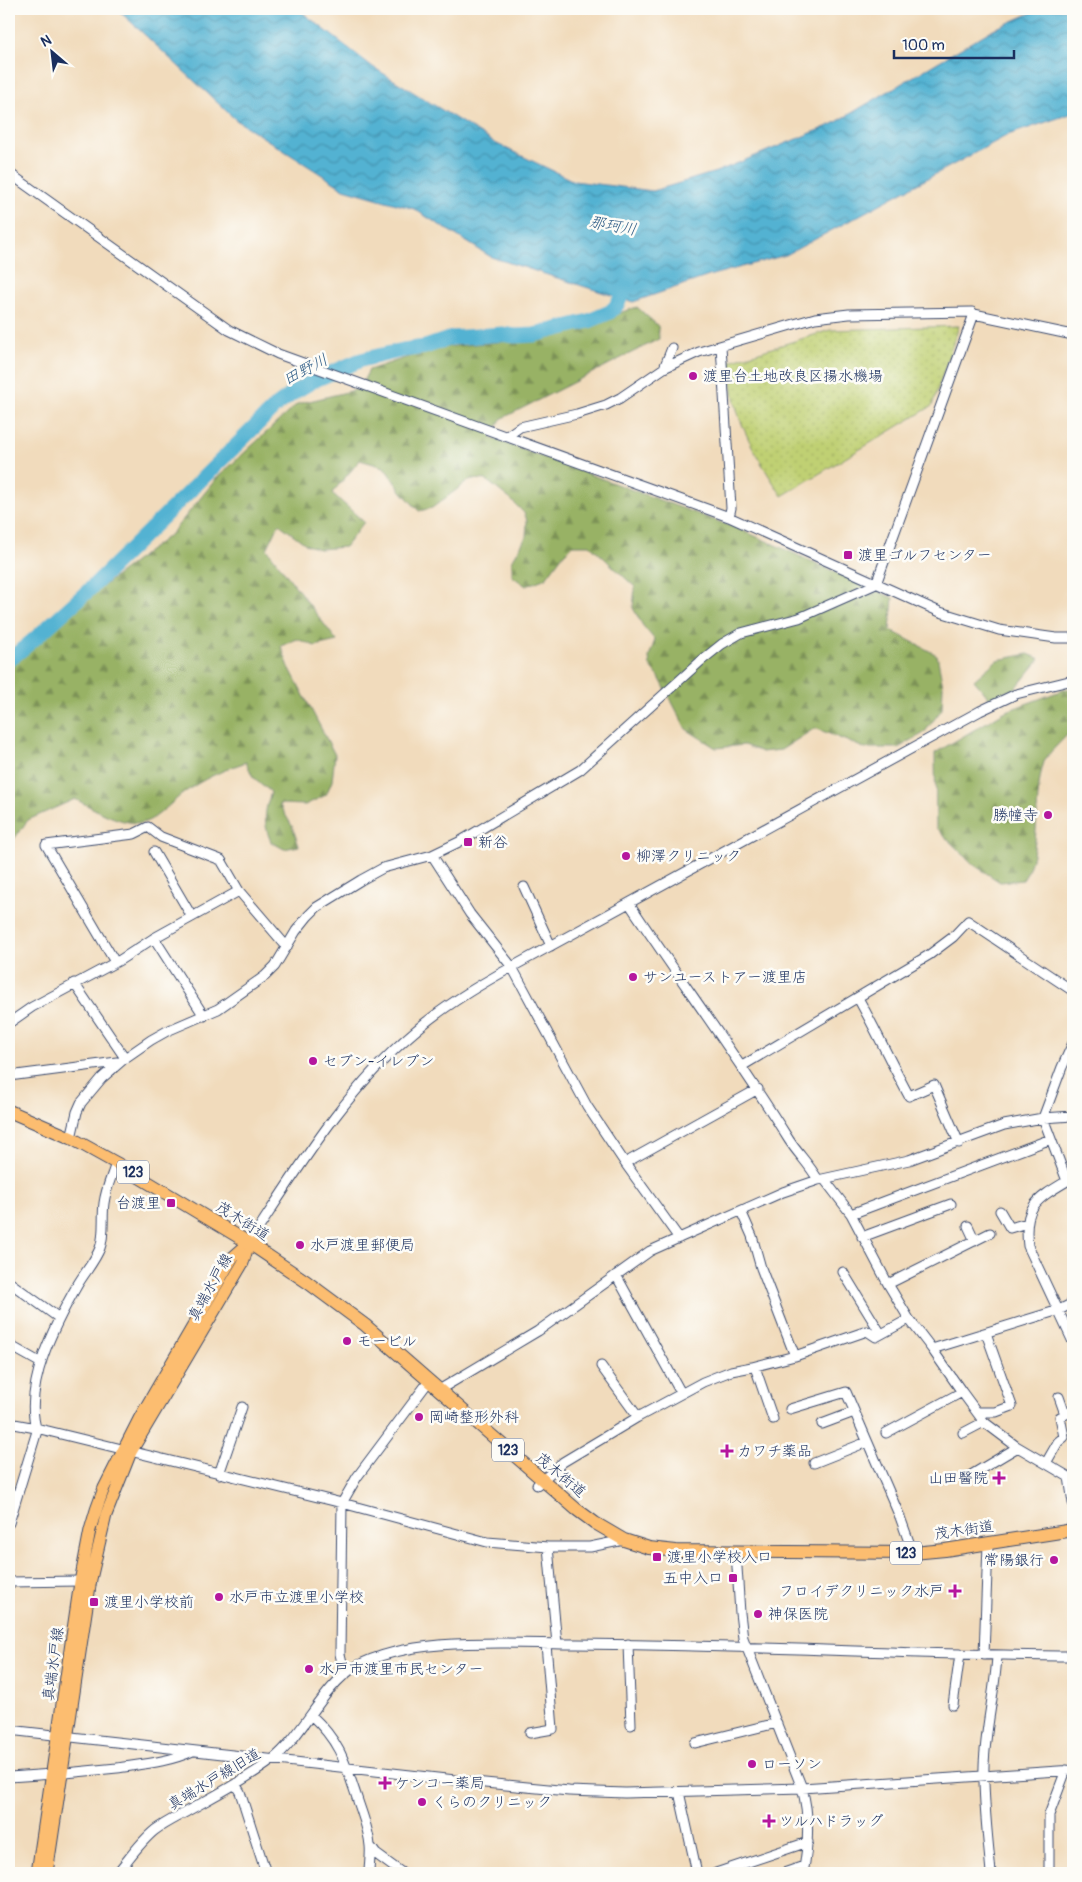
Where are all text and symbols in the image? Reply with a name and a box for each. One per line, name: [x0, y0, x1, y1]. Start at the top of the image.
north arrow: [28, 28, 78, 78]
scale bar: [894, 28, 1014, 60]
text: N: [38, 31, 54, 51]
text: 100 m: [902, 36, 945, 55]
water label: 那珂川: [587, 212, 638, 240]
water label: 田野川: [280, 350, 331, 390]
place label: 渡里台土地改良区揚水機場: [703, 367, 883, 386]
marker: 渡里台土地改良区揚水機場: [687, 370, 699, 382]
place label: 渡里ゴルフセンター: [858, 546, 992, 565]
marker: 渡里ゴルフセンター: [842, 549, 854, 561]
place label: 勝幢寺: [993, 806, 1038, 825]
marker: 勝幢寺: [1042, 809, 1054, 821]
place label: 新谷: [478, 833, 508, 852]
marker: 新谷: [462, 836, 474, 848]
place label: 柳澤クリニック: [636, 847, 741, 866]
marker: 柳澤クリニック: [620, 850, 632, 862]
place label: サンユーストアー渡里店: [643, 968, 807, 987]
marker: サンユーストアー渡里店: [627, 971, 639, 983]
place label: セブン-イレブン: [323, 1052, 434, 1071]
marker: セブン-イレブン: [307, 1055, 319, 1067]
road number: 123: [117, 1160, 149, 1184]
place label: 台渡里: [116, 1194, 161, 1213]
marker: 台渡里: [165, 1197, 177, 1209]
street label: 茂木街道: [212, 1197, 273, 1245]
place label: 水戸渡里郵便局: [310, 1236, 415, 1255]
marker: 水戸渡里郵便局: [294, 1239, 306, 1251]
street label: 真端水戸線: [184, 1250, 237, 1325]
place label: モービル: [357, 1332, 417, 1351]
marker: モービル: [341, 1335, 353, 1347]
place label: 岡崎整形外科: [429, 1408, 519, 1427]
marker: 岡崎整形外科: [413, 1411, 425, 1423]
road number: 123: [492, 1438, 524, 1462]
place label: カワチ薬品: [737, 1442, 812, 1461]
marker: カワチ薬品: [721, 1445, 733, 1457]
street label: 茂木街道: [532, 1449, 590, 1502]
place label: 山田醫院: [928, 1469, 988, 1488]
marker: 山田醫院: [992, 1471, 1006, 1485]
street label: 茂木街道: [933, 1517, 995, 1544]
road number: 123: [890, 1542, 922, 1565]
place label: 渡里小学校入口: [667, 1548, 772, 1567]
marker: 渡里小学校入口: [651, 1551, 663, 1563]
place label: 常陽銀行: [984, 1551, 1044, 1570]
marker: 常陽銀行: [1048, 1554, 1060, 1566]
place label: 五中入口: [663, 1569, 723, 1588]
marker: 五中入口: [727, 1572, 739, 1584]
place label: フロイデクリニック水戸: [779, 1582, 944, 1601]
marker: フロイデクリニック水戸: [948, 1584, 962, 1598]
place label: 水戸市立渡里小学校: [229, 1588, 364, 1607]
marker: 水戸市立渡里小学校: [213, 1591, 225, 1603]
place label: 渡里小学校前: [104, 1593, 194, 1612]
marker: 渡里小学校前: [88, 1596, 100, 1608]
place label: 神保医院: [768, 1605, 828, 1624]
marker: 神保医院: [752, 1608, 764, 1620]
street label: 真端水戸線: [39, 1626, 68, 1703]
place label: 水戸市渡里市民センター: [319, 1660, 483, 1679]
marker: 水戸市渡里市民センター: [303, 1663, 315, 1675]
street label: 真端水戸線旧道: [164, 1744, 264, 1815]
place label: ローソン: [762, 1755, 822, 1774]
marker: ローソン: [746, 1758, 758, 1770]
place label: ケンコー薬局: [395, 1774, 485, 1793]
marker: ケンコー薬局: [379, 1777, 391, 1789]
place label: くらのクリニック: [432, 1793, 552, 1812]
marker: くらのクリニック: [416, 1796, 428, 1808]
place label: ツルハドラッグ: [779, 1812, 883, 1831]
marker: ツルハドラッグ: [763, 1815, 775, 1827]

